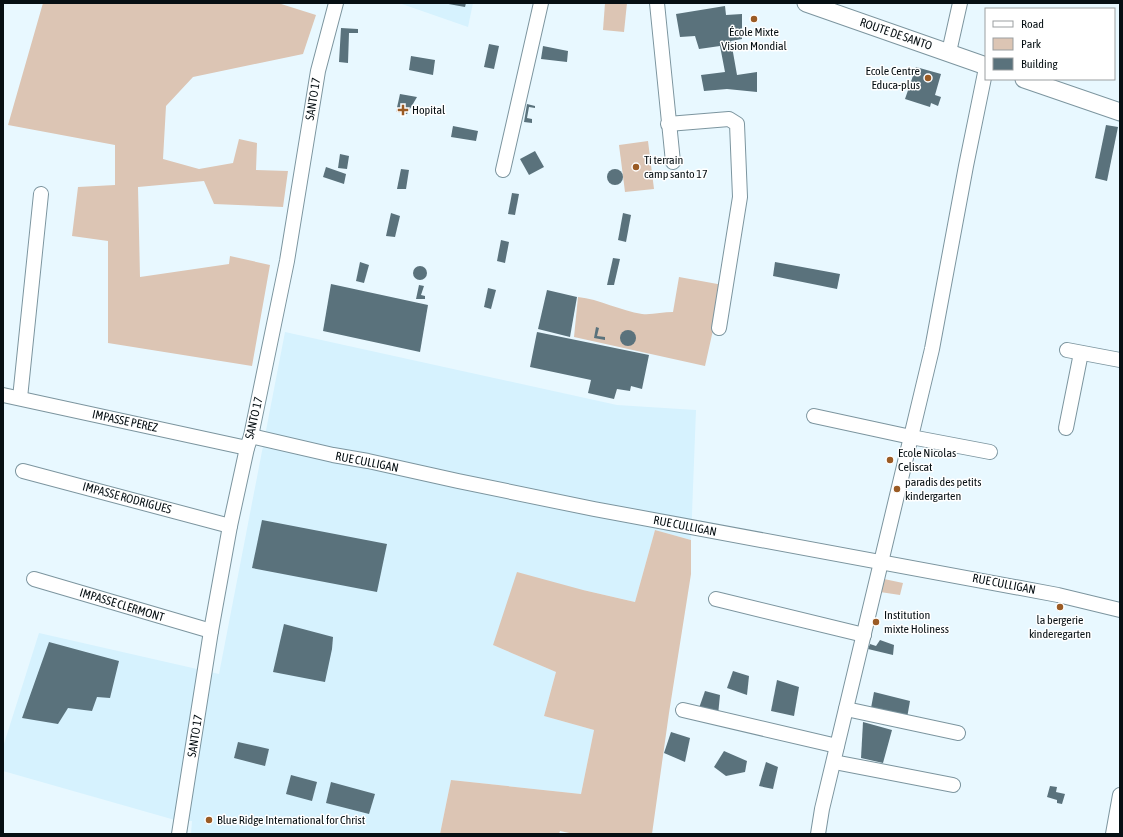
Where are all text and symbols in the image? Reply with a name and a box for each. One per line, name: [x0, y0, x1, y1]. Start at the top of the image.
legend: [985, 8, 1115, 80]
marker: École Mixte Vision Mondial: [749, 14, 759, 24]
street label: ROUTE DE SANTO: [858, 15, 934, 53]
text: Road: [1021, 17, 1044, 31]
place label: École Mixte Vision Mondial: [721, 25, 788, 53]
text: Park: [1021, 37, 1042, 51]
text: Building: [1021, 57, 1059, 71]
place label: Ecole Centre Educa-plus: [866, 64, 920, 92]
marker: Ecole Centre Educa-plus: [923, 73, 933, 83]
street label: SANTO 17: [303, 76, 323, 121]
place label: Hopital: [412, 103, 446, 117]
marker: Hopital: [397, 104, 409, 116]
place label: Ti terrain camp santo 17: [644, 153, 708, 181]
marker: Ti terrain camp santo 17: [631, 162, 641, 172]
street label: SANTO 17: [242, 395, 266, 441]
street label: IMPASSE PEREZ: [91, 407, 160, 435]
place label: Ecole Nicolas Celiscat: [898, 446, 956, 474]
street label: RUE CULLIGAN: [334, 449, 400, 475]
marker: Ecole Nicolas Celiscat: [885, 455, 895, 465]
place label: paradis des petits kindergarten: [905, 475, 982, 503]
street label: IMPASSE RODRIGUES: [81, 479, 173, 517]
marker: paradis des petits kindergarten: [892, 484, 902, 494]
street label: RUE CULLIGAN: [652, 513, 718, 539]
street label: RUE CULLIGAN: [971, 571, 1037, 597]
street label: IMPASSE CLERMONT: [78, 585, 167, 625]
marker: la bergerie kinderegarten: [1055, 602, 1065, 612]
place label: Institution mixte Holiness: [884, 608, 949, 636]
place label: la bergerie kinderegarten: [1029, 613, 1091, 641]
marker: Institution mixte Holiness: [871, 617, 881, 627]
street label: SANTO 17: [185, 713, 205, 758]
place label: Blue Ridge International for Christ: [217, 813, 366, 827]
marker: Blue Ridge International for Christ: [204, 815, 214, 825]

